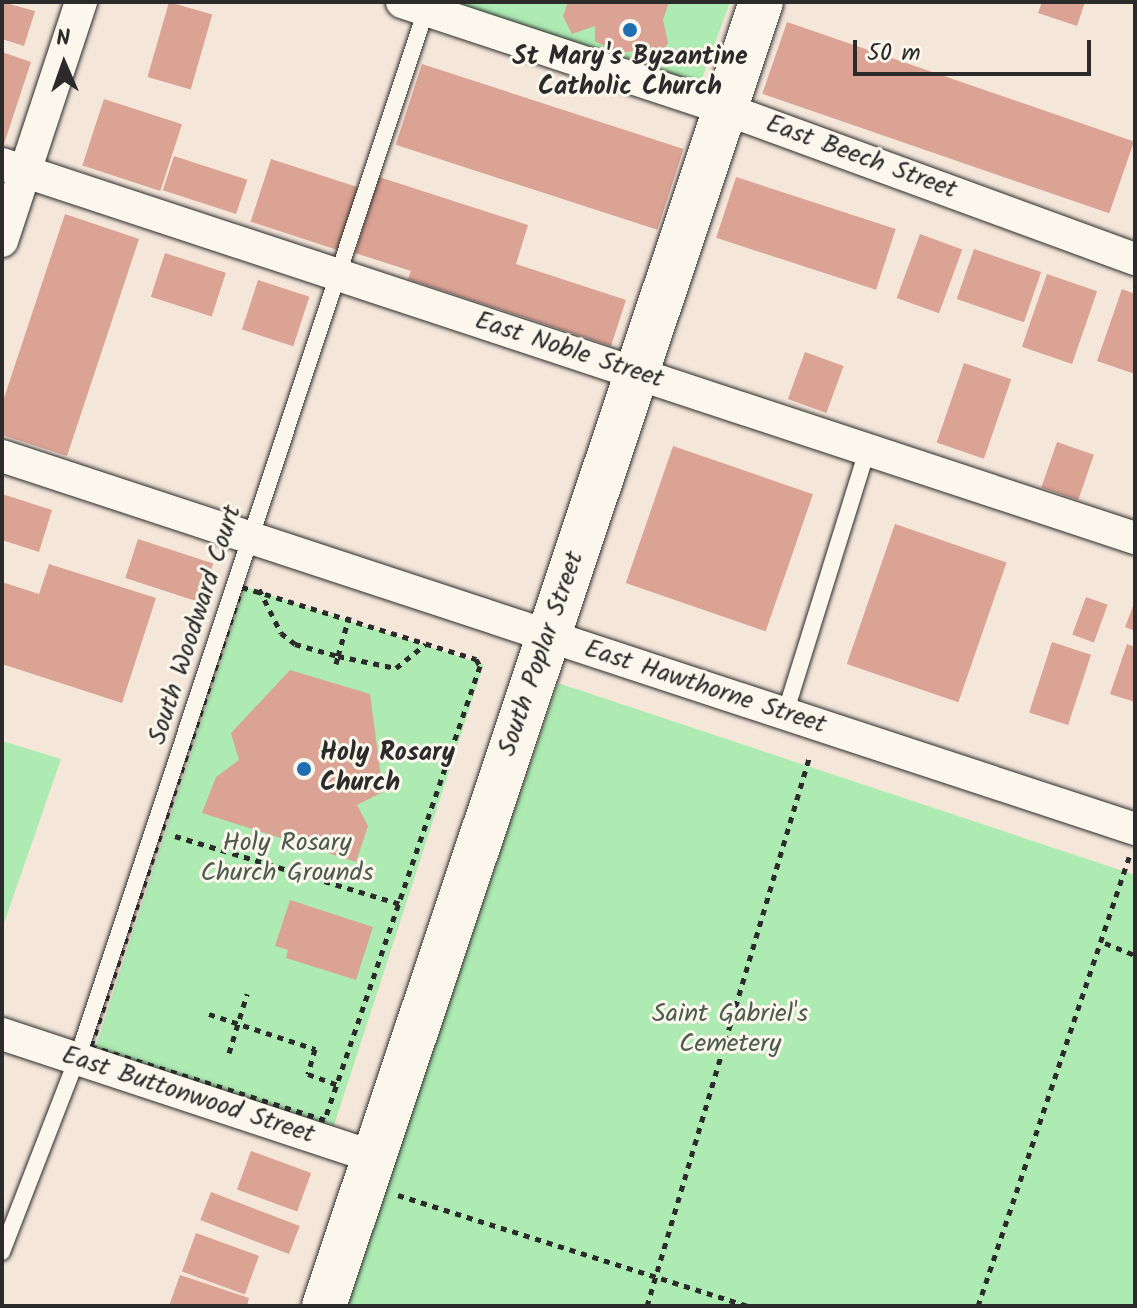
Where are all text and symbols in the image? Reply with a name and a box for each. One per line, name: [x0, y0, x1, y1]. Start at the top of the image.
marker: St Mary's Byzantine Catholic Church: [621, 21, 639, 39]
text: N: [56, 22, 71, 57]
north arrow: [24, 24, 104, 104]
scale bar: [857, 24, 1095, 74]
text: 50 m: [867, 34, 921, 73]
place label: St Mary's Byzantine Catholic Church: [512, 42, 748, 104]
street label: East Beech Street: [761, 109, 961, 207]
street label: East Noble Street: [471, 306, 667, 396]
street label: South Woodward Court: [143, 501, 249, 749]
street label: South Poplar Street: [492, 548, 592, 760]
street label: East Hawthorne Street: [580, 634, 830, 742]
place label: Holy Rosary Church: [320, 738, 455, 800]
marker: Holy Rosary Church: [295, 760, 313, 778]
park label: Holy Rosary Church Grounds: [200, 828, 374, 890]
park label: Saint Gabriel's Cemetery: [652, 999, 808, 1060]
street label: East Buttonwood Street: [58, 1040, 318, 1152]

